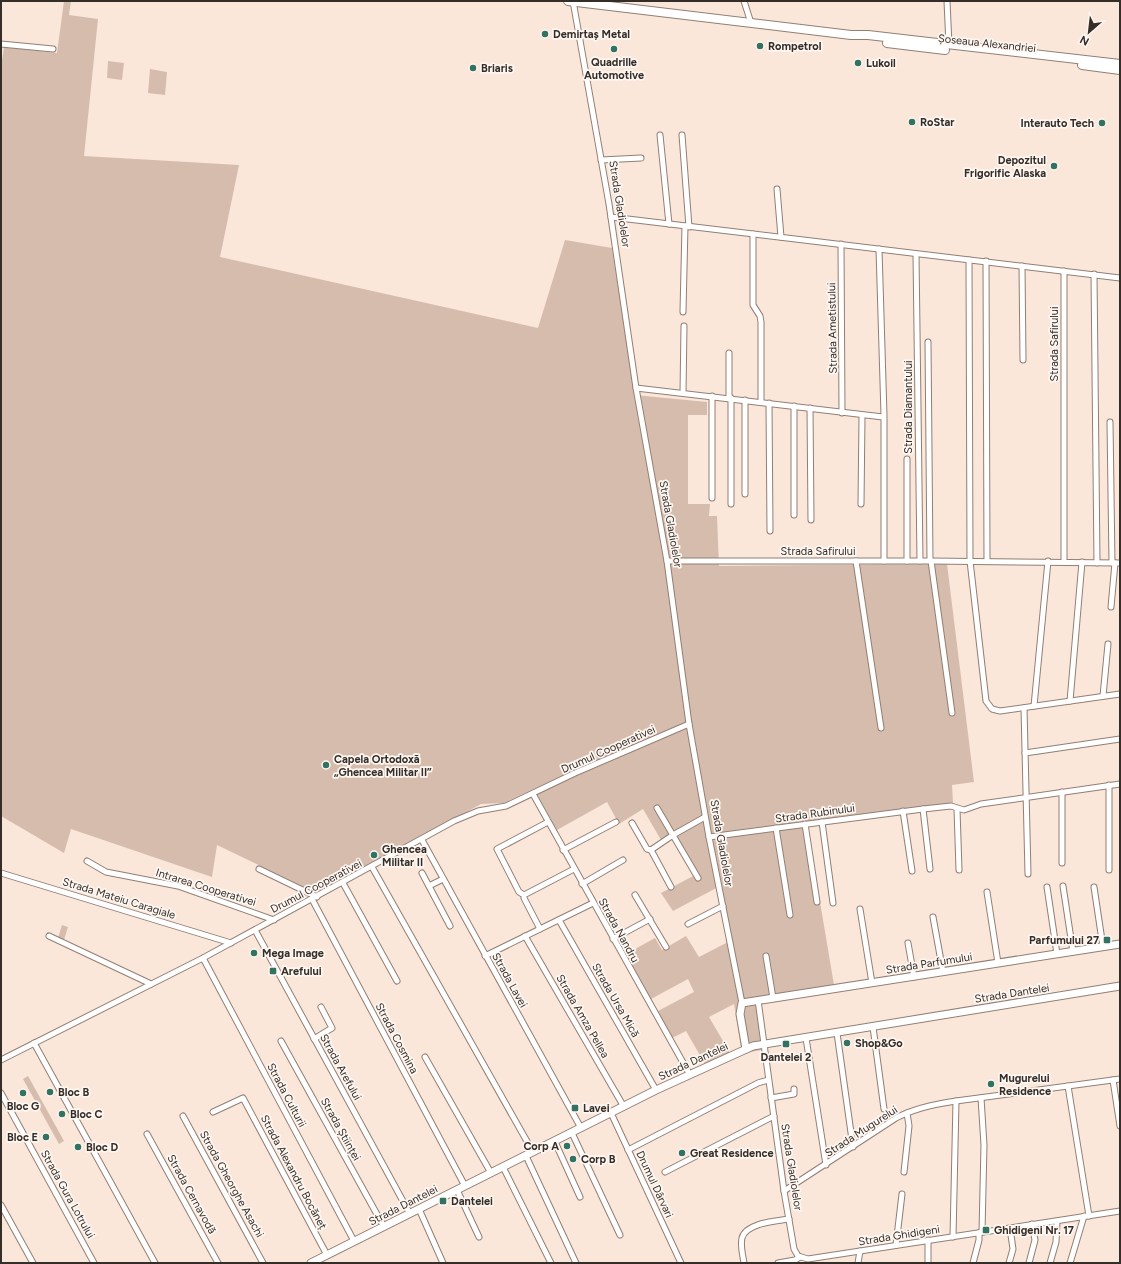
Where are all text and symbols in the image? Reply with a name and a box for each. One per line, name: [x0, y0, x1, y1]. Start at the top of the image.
north arrow: [1069, 12, 1109, 52]
place label: Demirtaș Metal: [553, 28, 630, 41]
marker: Demirtaș Metal: [540, 29, 550, 39]
street label: Șoseaua Alexandriei: [937, 32, 1037, 55]
text: N: [1078, 33, 1091, 48]
place label: Rompetrol: [768, 40, 822, 53]
marker: Rompetrol: [755, 41, 765, 51]
marker: Quadrille Automotive: [609, 44, 619, 54]
place label: Quadrille Automotive: [584, 56, 644, 82]
place label: Lukoil: [866, 57, 896, 70]
marker: Lukoil: [853, 58, 863, 68]
place label: Briaris: [481, 62, 513, 75]
marker: Briaris: [468, 63, 478, 73]
place label: RoStar: [920, 116, 955, 129]
marker: RoStar: [907, 117, 917, 127]
place label: Interauto Tech: [1020, 117, 1094, 130]
marker: Interauto Tech: [1097, 118, 1107, 128]
place label: Depozitul Frigorific Alaska: [964, 154, 1046, 180]
street label: Strada Gladiolelor: [606, 160, 633, 249]
marker: Depozitul Frigorific Alaska: [1049, 161, 1059, 171]
street label: Strada Ametistului: [825, 282, 840, 374]
street label: Strada Safirului: [1048, 307, 1061, 381]
street label: Strada Diamantului: [902, 360, 915, 454]
street label: Strada Gladiolelor: [656, 480, 685, 569]
street label: Strada Safirului: [781, 545, 855, 558]
street label: Drumul Cooperativei: [559, 723, 657, 776]
place label: Capela Ortodoxă „Ghencea Militar II”: [334, 753, 432, 779]
marker: Capela Ortodoxă „Ghencea Militar II”: [321, 760, 331, 770]
street label: Strada Gladiolelor: [707, 799, 736, 888]
street label: Strada Rubinului: [774, 801, 856, 826]
place label: Ghencea Militar II: [382, 843, 427, 869]
marker: Ghencea Militar II: [369, 850, 379, 860]
street label: Drumul Cooperativei: [268, 857, 364, 916]
street label: Intrarea Cooperativei: [154, 866, 258, 909]
street label: Strada Mateiu Caragiale: [61, 875, 177, 922]
street label: Strada Nandru: [596, 896, 642, 965]
place label: Parfumului 27: [1029, 934, 1099, 947]
marker: Parfumului 27: [1102, 935, 1112, 945]
place label: Mega Image: [262, 947, 324, 960]
marker: Mega Image: [249, 948, 259, 958]
street label: Strada Parfumului: [885, 950, 973, 977]
street label: Strada Lavei: [489, 951, 530, 1010]
street label: Strada Ursa Mică: [589, 961, 642, 1040]
place label: Arefului: [281, 965, 322, 978]
marker: Arefului: [268, 966, 278, 976]
street label: Strada Amza Pellea: [553, 972, 612, 1060]
street label: Strada Dantelei: [974, 981, 1050, 1006]
street label: Strada Cosmina: [372, 1001, 421, 1076]
street label: Strada Arefului: [317, 1032, 364, 1103]
place label: Shop&Go: [855, 1037, 903, 1050]
marker: Shop&Go: [842, 1038, 852, 1048]
marker: Dantelei 2: [781, 1039, 791, 1049]
street label: Strada Dantelei: [656, 1040, 730, 1083]
place label: Dantelei 2: [761, 1051, 811, 1064]
street label: Strada Culturii: [264, 1061, 309, 1129]
place label: Mugurelui Residence: [999, 1072, 1051, 1098]
marker: Mugurelui Residence: [986, 1079, 996, 1089]
place label: Bloc B: [58, 1086, 89, 1099]
marker: Bloc B: [45, 1087, 55, 1097]
marker: Bloc G: [18, 1088, 28, 1098]
street label: Strada Științei: [318, 1096, 363, 1163]
place label: Bloc G: [7, 1100, 39, 1113]
place label: Lavei: [583, 1102, 610, 1115]
marker: Lavei: [570, 1103, 580, 1113]
street label: Strada Mugurelui: [823, 1103, 900, 1160]
place label: Bloc C: [70, 1108, 102, 1121]
marker: Bloc C: [57, 1109, 67, 1119]
street label: Strada Alexandru Bocăneț: [258, 1113, 329, 1232]
street label: Strada Gladiolelor: [778, 1123, 805, 1212]
street label: Strada Gheorghe Asachi: [197, 1129, 266, 1240]
place label: Bloc E: [7, 1131, 38, 1144]
marker: Bloc E: [41, 1132, 51, 1142]
place label: Corp A: [523, 1140, 559, 1153]
place label: Bloc D: [86, 1141, 118, 1154]
marker: Corp A: [562, 1141, 572, 1151]
marker: Bloc D: [73, 1142, 83, 1152]
place label: Great Residence: [690, 1147, 774, 1160]
street label: Strada Gura Lotrului: [38, 1148, 97, 1241]
marker: Great Residence: [677, 1148, 687, 1158]
street label: Drumul Dârvari: [633, 1149, 676, 1220]
street label: Strada Cernavodă: [164, 1152, 219, 1236]
place label: Corp B: [581, 1153, 616, 1166]
marker: Corp B: [568, 1154, 578, 1164]
street label: Strada Dantelei: [367, 1183, 440, 1228]
place label: Dantelei: [451, 1195, 493, 1208]
marker: Dantelei: [438, 1196, 448, 1206]
street label: Strada Ghidigeni: [857, 1223, 941, 1248]
place label: Ghidigeni Nr. 17: [994, 1224, 1074, 1237]
marker: Ghidigeni Nr. 17: [981, 1225, 991, 1235]

